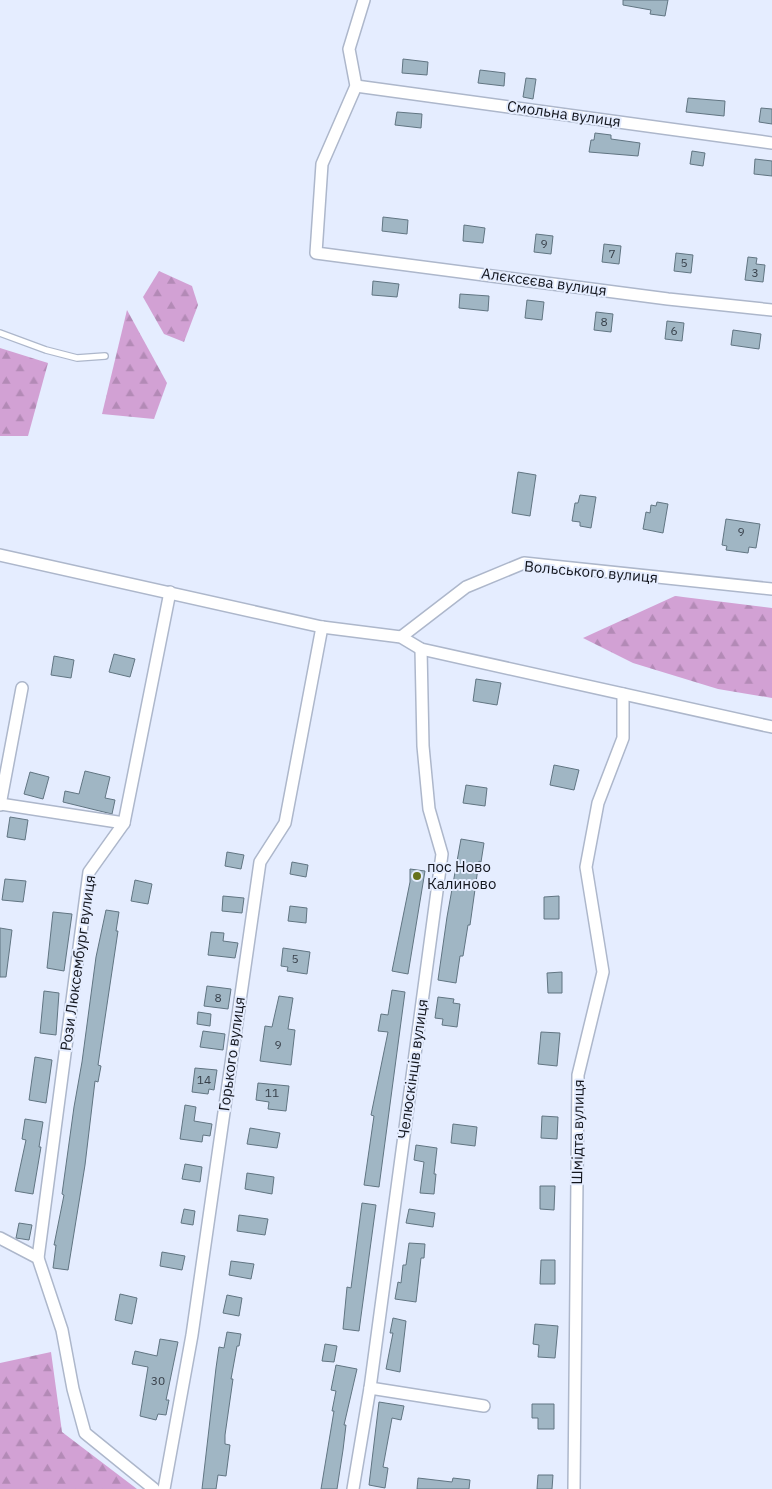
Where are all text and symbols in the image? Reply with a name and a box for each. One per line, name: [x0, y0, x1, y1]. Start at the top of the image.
street label: Смольна вулиця: [506, 96, 622, 131]
house number: 9: [540, 236, 548, 251]
house number: 7: [608, 246, 616, 261]
house number: 5: [680, 255, 688, 270]
street label: Алєксєєва вулиця: [480, 263, 608, 300]
house number: 3: [751, 265, 759, 280]
house number: 8: [600, 314, 608, 329]
house number: 6: [670, 323, 678, 338]
house number: 9: [737, 524, 745, 539]
street label: Вольського вулиця: [523, 556, 659, 587]
place label: пос Ново Калиново: [427, 857, 496, 893]
marker: пос Ново Калиново: [411, 870, 423, 882]
street label: Рози Люксембург вулиця: [56, 874, 99, 1052]
house number: 5: [291, 951, 299, 966]
house number: 8: [214, 990, 222, 1005]
street label: Горького вулиця: [214, 996, 249, 1112]
street label: Челюскінців вулиця: [393, 998, 432, 1140]
house number: 9: [274, 1037, 282, 1052]
house number: 14: [197, 1072, 211, 1087]
street label: Шмідта вулиця: [567, 1079, 588, 1185]
house number: 11: [265, 1085, 279, 1100]
house number: 30: [151, 1373, 165, 1388]

